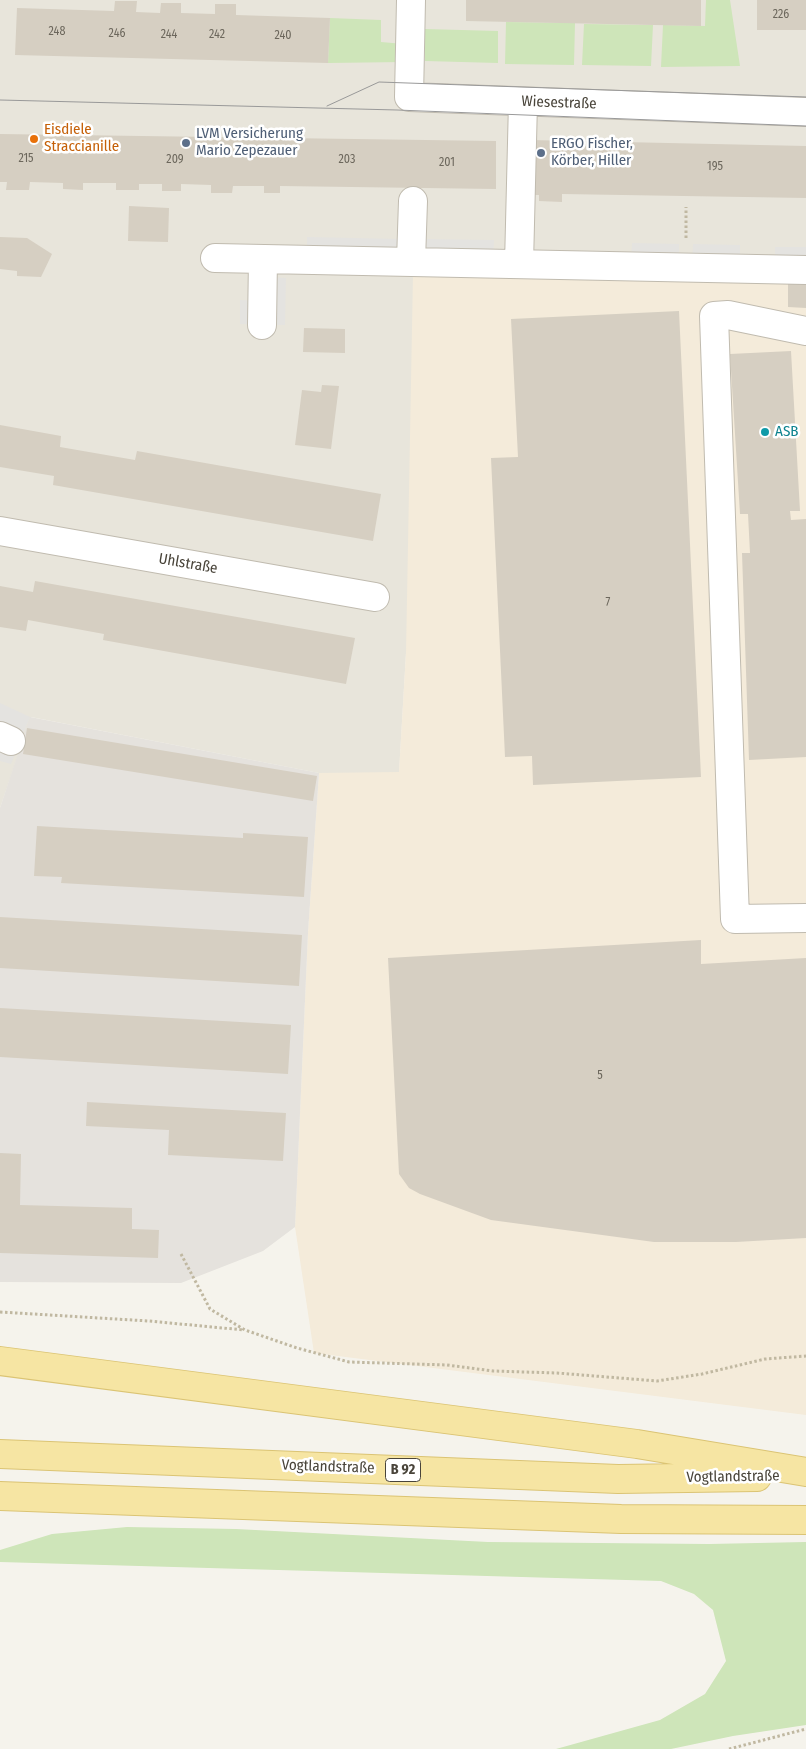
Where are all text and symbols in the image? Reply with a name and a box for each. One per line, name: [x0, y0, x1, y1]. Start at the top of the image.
house number: 226: [773, 8, 789, 22]
house number: 248: [49, 25, 65, 39]
house number: 246: [109, 27, 125, 41]
house number: 244: [161, 28, 177, 42]
house number: 242: [209, 28, 225, 42]
house number: 240: [274, 29, 292, 43]
street label: Wiesestraße: [521, 93, 597, 113]
place label: Eisdiele Straccianille: [44, 121, 119, 156]
place label: LVM Versicherung Mario Zepezauer: [196, 125, 303, 160]
marker: Eisdiele Straccianille: [28, 133, 40, 145]
place label: ERGO Fischer, Körber, Hiller: [551, 135, 633, 170]
marker: LVM Versicherung Mario Zepezauer: [180, 137, 192, 149]
marker: ERGO Fischer, Körber, Hiller: [535, 147, 547, 159]
house number: 215: [18, 152, 34, 166]
house number: 209: [166, 153, 184, 167]
house number: 203: [339, 153, 355, 167]
house number: 201: [439, 156, 455, 170]
house number: 195: [707, 160, 723, 174]
place label: ASB: [775, 423, 799, 441]
marker: ASB: [759, 426, 771, 438]
street label: Uhlstraße: [157, 550, 219, 578]
house number: 7: [606, 596, 610, 610]
house number: 5: [597, 1069, 603, 1083]
street label: Vogtlandstraße: [281, 1456, 375, 1478]
road number: B 92: [386, 1458, 420, 1482]
street label: Vogtlandstraße: [686, 1467, 780, 1487]

